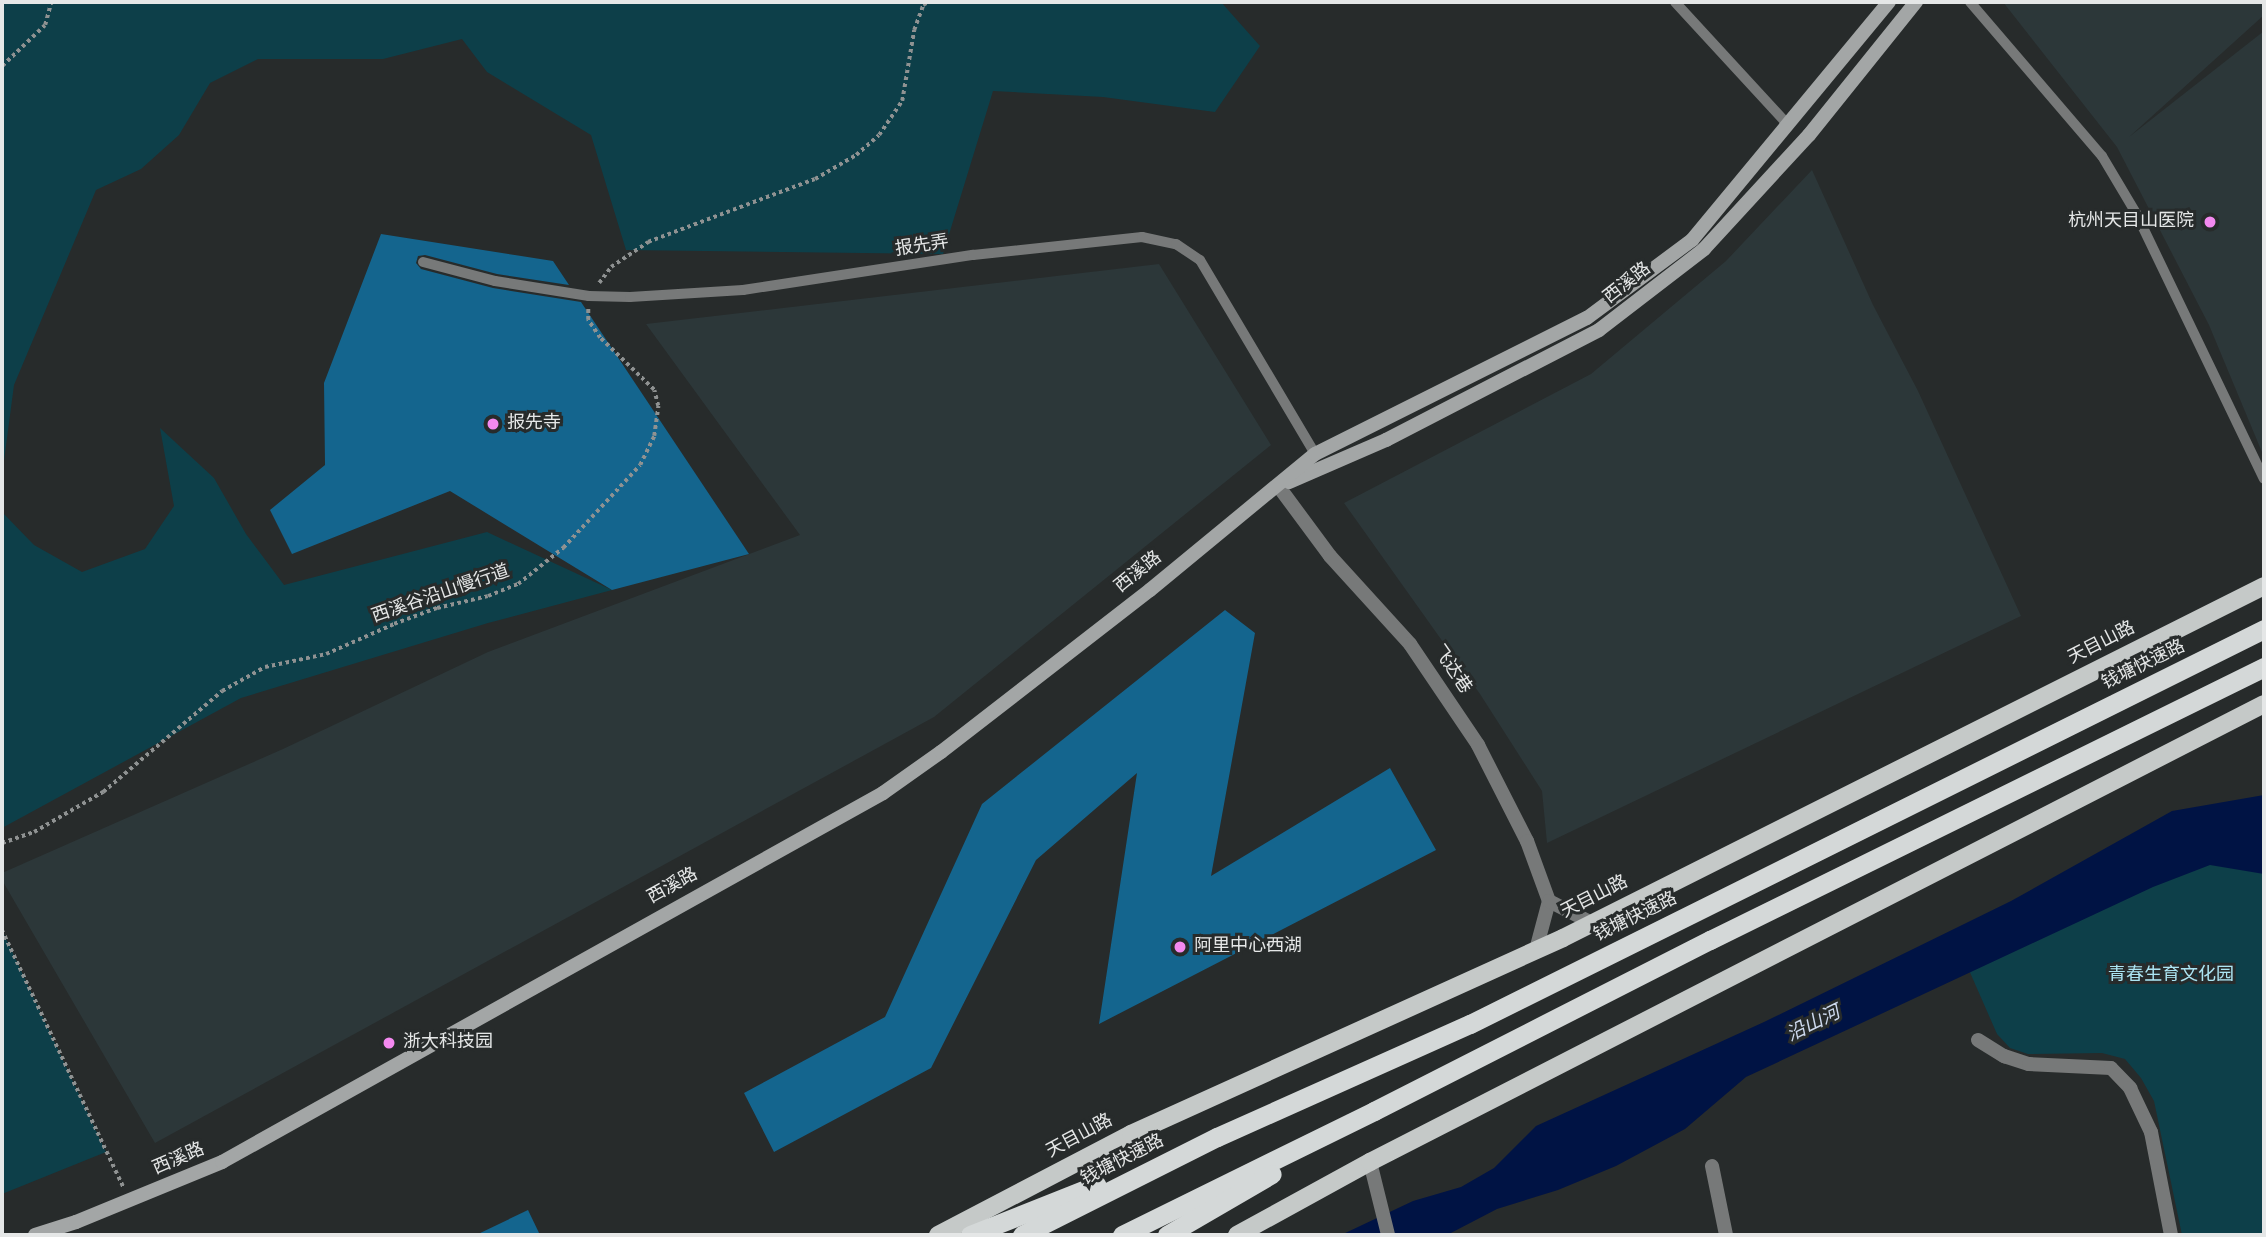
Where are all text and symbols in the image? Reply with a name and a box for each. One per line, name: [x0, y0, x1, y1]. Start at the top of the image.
place label: 杭州天目山医院: [2068, 211, 2194, 233]
marker: 杭州天目山医院: [2200, 212, 2220, 232]
street label: 报先弄: [894, 232, 950, 262]
street label: 西溪路: [1600, 259, 1656, 309]
place label: 报先寺: [507, 413, 561, 435]
marker: 报先寺: [485, 416, 501, 432]
street label: 西溪路: [1111, 548, 1167, 598]
street label: 西溪谷沿山慢行道: [369, 561, 513, 629]
street label: 天目山路: [2065, 618, 2139, 670]
street label: 钱塘快速路: [2099, 637, 2189, 695]
street label: 飞达巷: [1427, 642, 1475, 698]
street label: 西溪路: [644, 864, 702, 910]
street label: 天目山路: [1558, 872, 1632, 924]
street label: 钱塘快速路: [1591, 889, 1681, 947]
place label: 阿里中心·西湖: [1194, 936, 1302, 958]
marker: 阿里中心·西湖: [1172, 939, 1188, 955]
park label: 青春生育文化园: [2108, 965, 2234, 987]
water label: 沿山河: [1783, 1002, 1845, 1048]
place label: 浙大科技园: [403, 1032, 493, 1054]
marker: 浙大科技园: [381, 1035, 397, 1051]
street label: 天目山路: [1043, 1111, 1117, 1163]
street label: 钱塘快速路: [1078, 1131, 1168, 1191]
street label: 西溪路: [150, 1140, 208, 1180]

